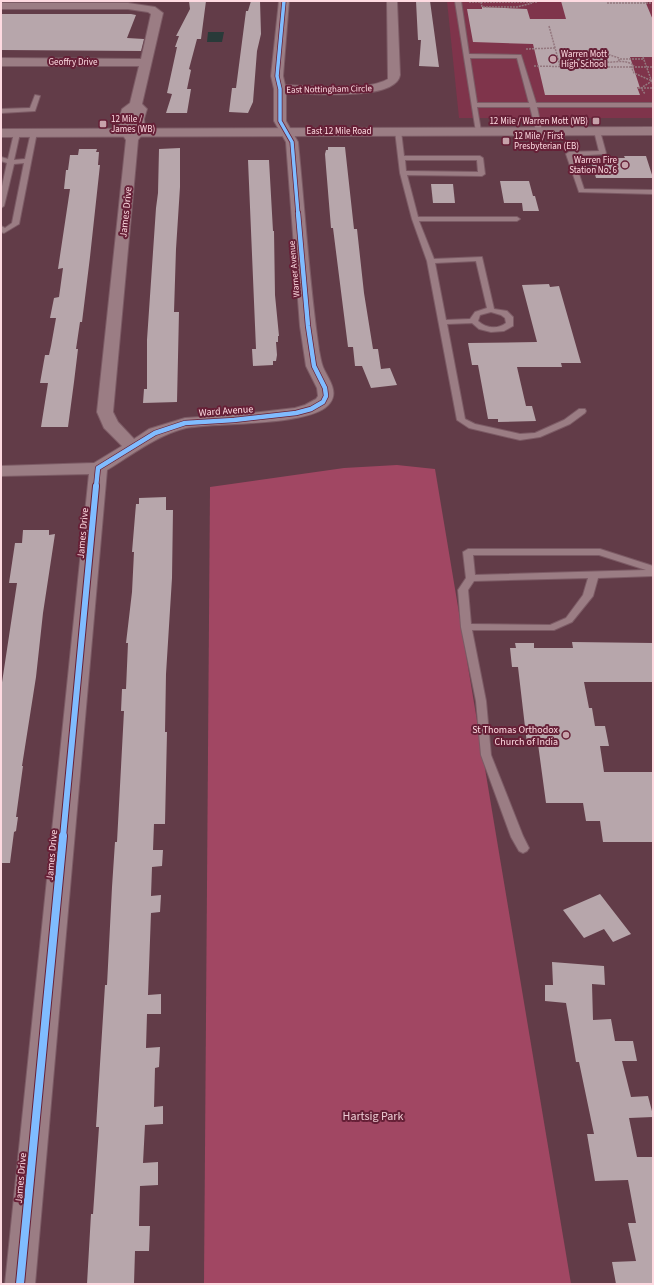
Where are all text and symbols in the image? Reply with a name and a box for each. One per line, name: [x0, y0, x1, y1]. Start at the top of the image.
place label: Warren Mott High School: [561, 48, 607, 71]
marker: Warren Mott High School: [548, 54, 558, 64]
street label: Geoffry Drive: [49, 56, 98, 69]
street label: East Nottingham Circle: [286, 82, 373, 97]
place label: 12 Mile / James (WB): [111, 113, 155, 136]
place label: 12 Mile / Warren Mott (WB): [489, 115, 588, 128]
marker: 12 Mile / Warren Mott (WB): [591, 116, 601, 126]
marker: 12 Mile / James (WB): [98, 119, 108, 129]
street label: East 12 Mile Road: [306, 125, 372, 138]
place label: 12 Mile / First Presbyterian (EB): [514, 130, 579, 153]
marker: 12 Mile / First Presbyterian (EB): [501, 136, 511, 146]
place label: Warren Fire Station No. 6: [569, 154, 618, 177]
marker: Warren Fire Station No. 6: [620, 160, 630, 170]
street label: James Drive: [116, 186, 136, 238]
street label: Warner Avenue: [286, 240, 303, 298]
street label: Ward Avenue: [198, 402, 254, 420]
street label: James Drive: [74, 507, 92, 559]
place label: St Thomas Orthodox Church of India: [472, 723, 559, 749]
marker: St Thomas Orthodox Church of India: [561, 730, 571, 740]
street label: James Drive: [43, 829, 61, 881]
park label: Hartsig Park: [343, 1108, 403, 1125]
street label: James Drive: [12, 1152, 30, 1204]

